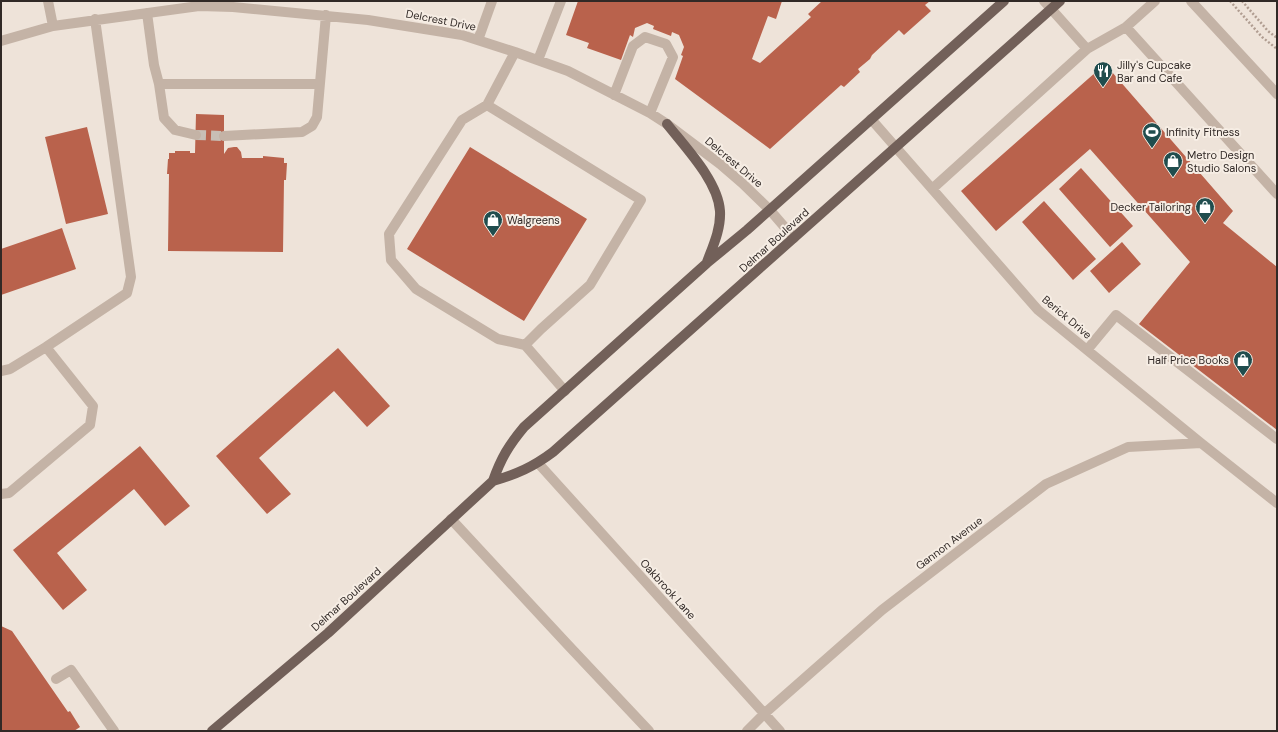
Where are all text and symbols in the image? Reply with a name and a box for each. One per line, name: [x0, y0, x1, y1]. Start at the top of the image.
street label: Delcrest Drive: [405, 6, 477, 34]
place label: Jilly's Cupcake Bar and Cafe: [1117, 58, 1191, 85]
restaurant icon: Jilly's Cupcake Bar and Cafe: [1092, 60, 1114, 88]
sports icon: Infinity Fitness: [1141, 121, 1163, 149]
place label: Infinity Fitness: [1166, 125, 1240, 139]
street label: Delcrest Drive: [702, 134, 766, 190]
place label: Metro Design Studio Salons: [1187, 148, 1256, 175]
shop icon: Metro Design Studio Salons: [1162, 150, 1184, 178]
shop icon: Decker Tailoring: [1194, 196, 1216, 224]
place label: Decker Tailoring: [1110, 200, 1191, 214]
street label: Delmar Boulevard: [736, 205, 812, 275]
shop icon: Walgreens: [482, 209, 504, 237]
place label: Walgreens: [507, 213, 560, 227]
street label: Berick Drive: [1039, 292, 1095, 342]
shop icon: Half Price Books: [1232, 349, 1254, 377]
place label: Half Price Books: [1147, 353, 1229, 367]
street label: Gannon Avenue: [913, 513, 985, 573]
street label: Oakbrook Lane: [637, 556, 699, 622]
street label: Delmar Boulevard: [308, 564, 384, 634]

